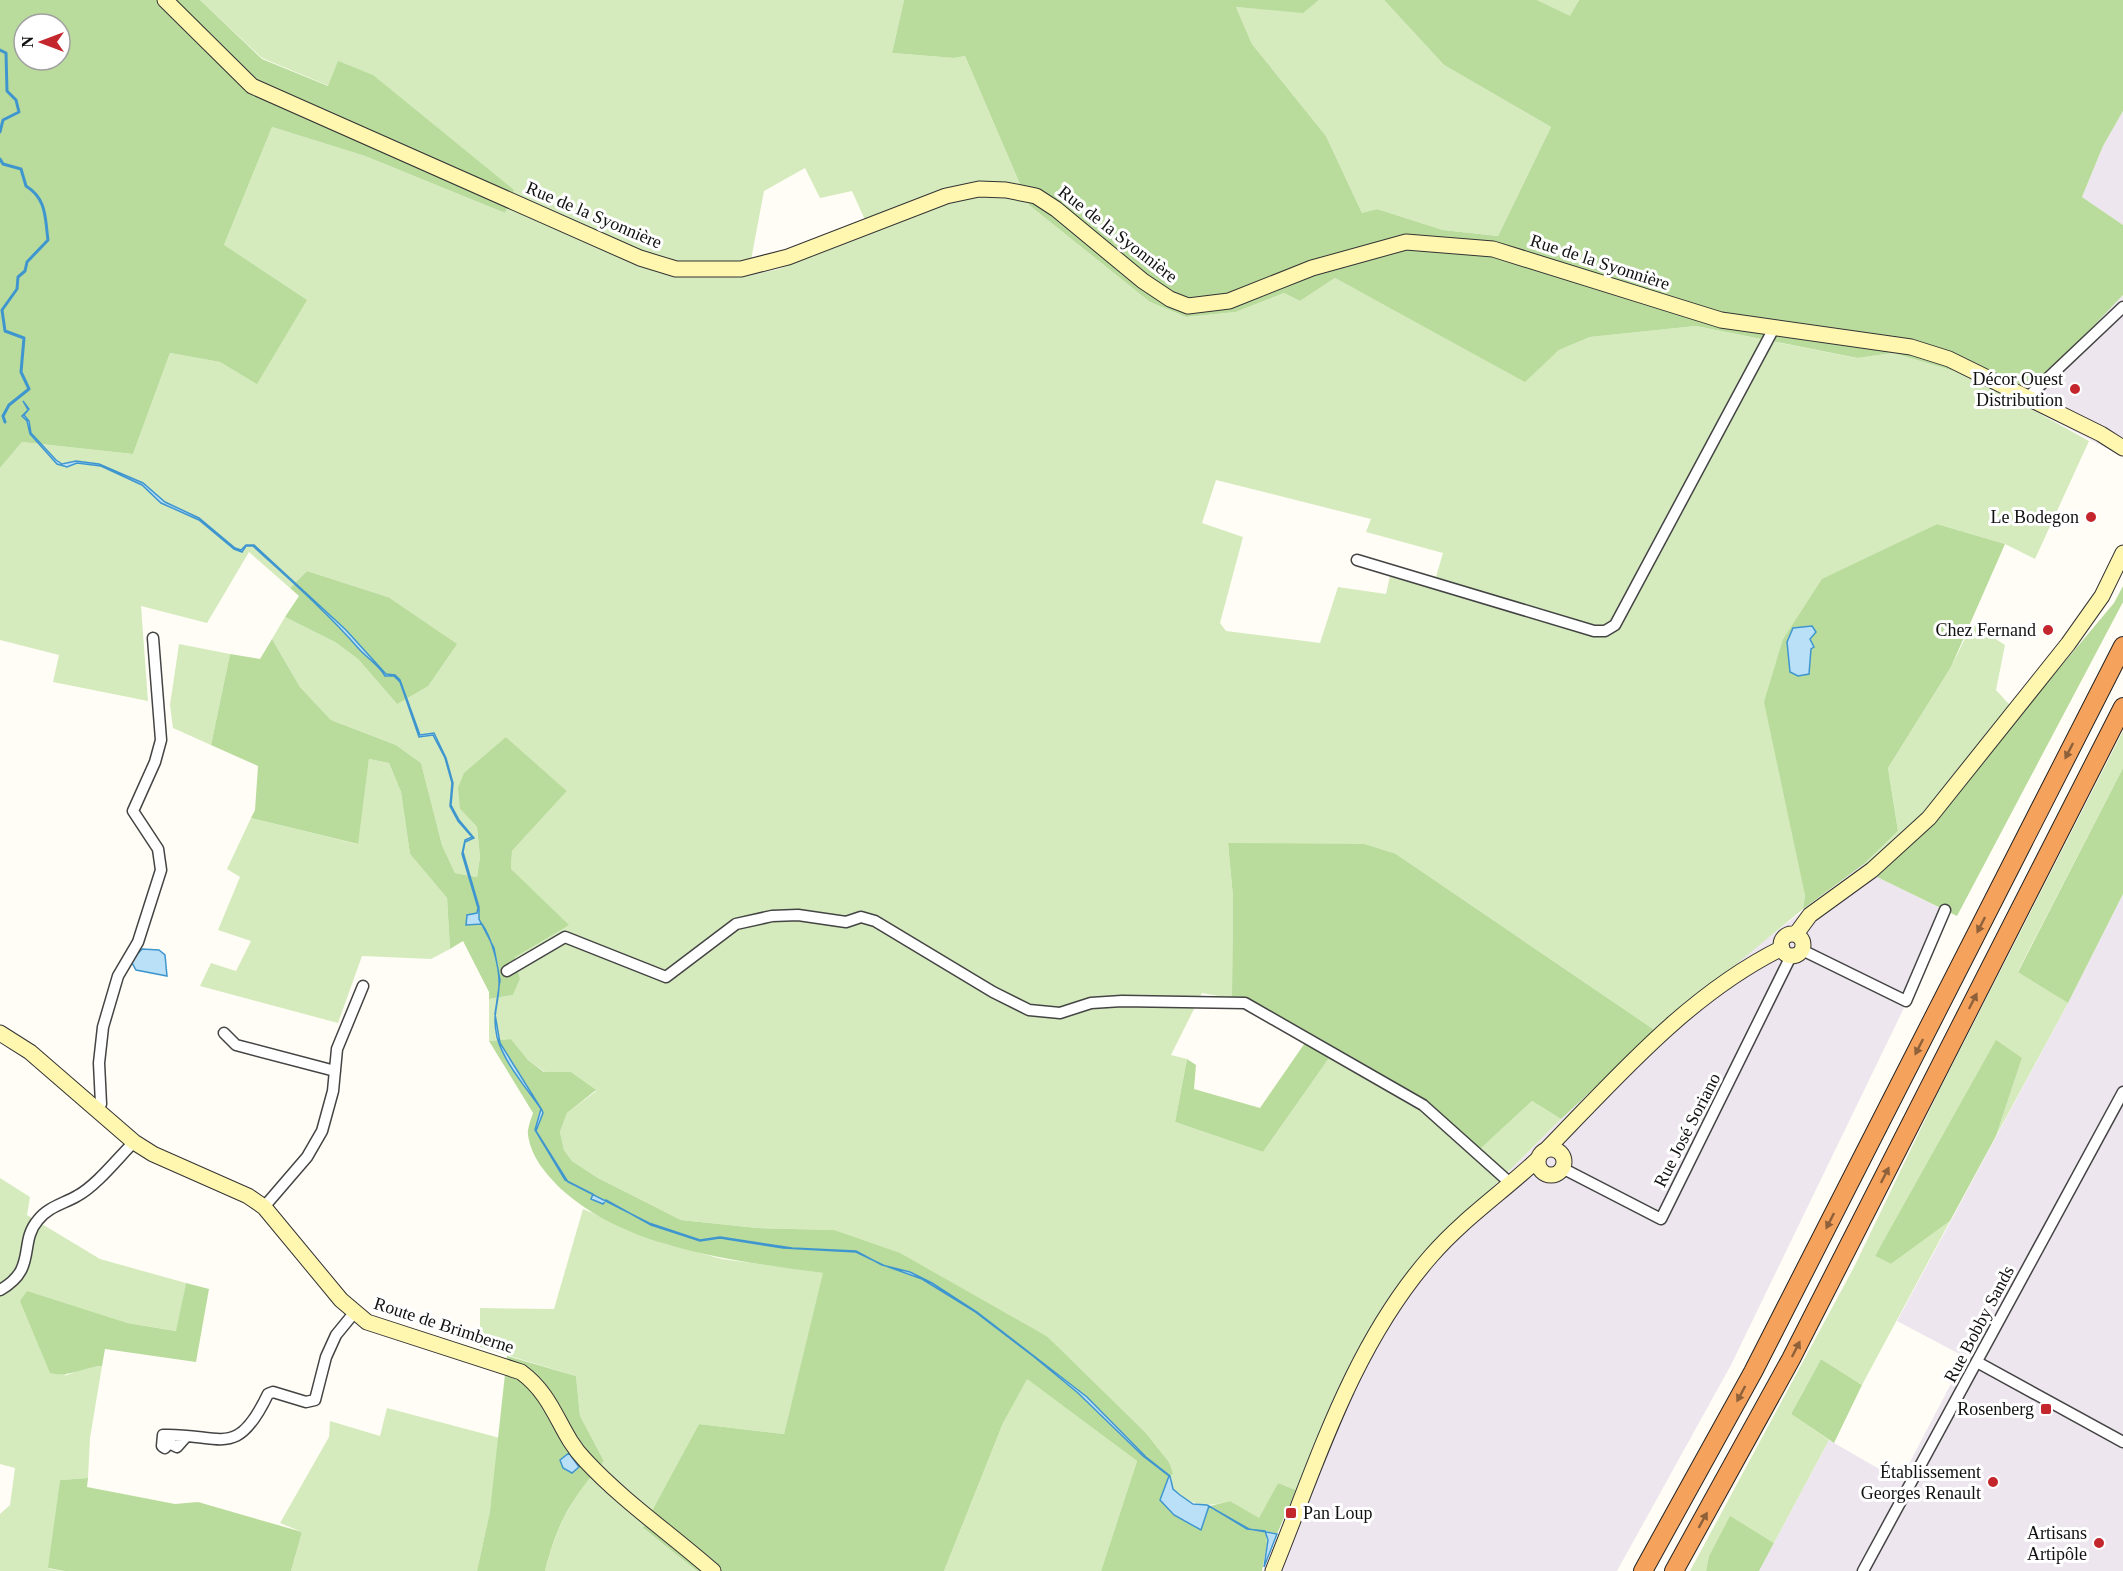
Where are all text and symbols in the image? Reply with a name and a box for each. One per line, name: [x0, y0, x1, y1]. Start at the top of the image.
north arrow: [12, 12, 72, 72]
text: N: [19, 36, 36, 48]
street label: Rue de la Syonnière: [523, 177, 665, 253]
street label: Rue de la Syonnière: [1055, 181, 1181, 287]
street label: Rue de la Syonnière: [1528, 230, 1672, 294]
place label: Décor Ouest Distribution: [1973, 369, 2063, 410]
marker: Décor Ouest Distribution: [2068, 382, 2082, 396]
place label: Le Bodegon: [1991, 507, 2079, 527]
marker: Le Bodegon: [2084, 510, 2098, 524]
place label: Chez Fernand: [1936, 620, 2036, 640]
marker: Chez Fernand: [2041, 623, 2055, 637]
one-way arrow: [2065, 742, 2075, 760]
one-way arrow: [1976, 916, 1986, 933]
one-way arrow: [1968, 993, 1978, 1010]
one-way arrow: [1914, 1039, 1924, 1056]
street label: Rue José Soriano: [1650, 1070, 1724, 1190]
one-way arrow: [1880, 1166, 1890, 1183]
one-way arrow: [1826, 1212, 1835, 1229]
street label: Rue Bobby Sands: [1940, 1262, 2018, 1386]
street label: Route de Brimberne: [371, 1293, 517, 1357]
one-way arrow: [1791, 1340, 1801, 1357]
one-way arrow: [1736, 1386, 1746, 1403]
place label: Rosenberg: [1957, 1399, 2034, 1419]
marker: Rosenberg: [2039, 1402, 2053, 1416]
place label: Établissement Georges Renault: [1861, 1461, 1981, 1503]
marker: Établissement Georges Renault: [1986, 1475, 2000, 1489]
place label: Pan Loup: [1303, 1503, 1373, 1523]
marker: Pan Loup: [1284, 1506, 1298, 1520]
one-way arrow: [1698, 1511, 1708, 1528]
place label: Artisans Artipôle: [2027, 1523, 2087, 1564]
marker: Artisans Artipôle: [2092, 1536, 2106, 1550]

